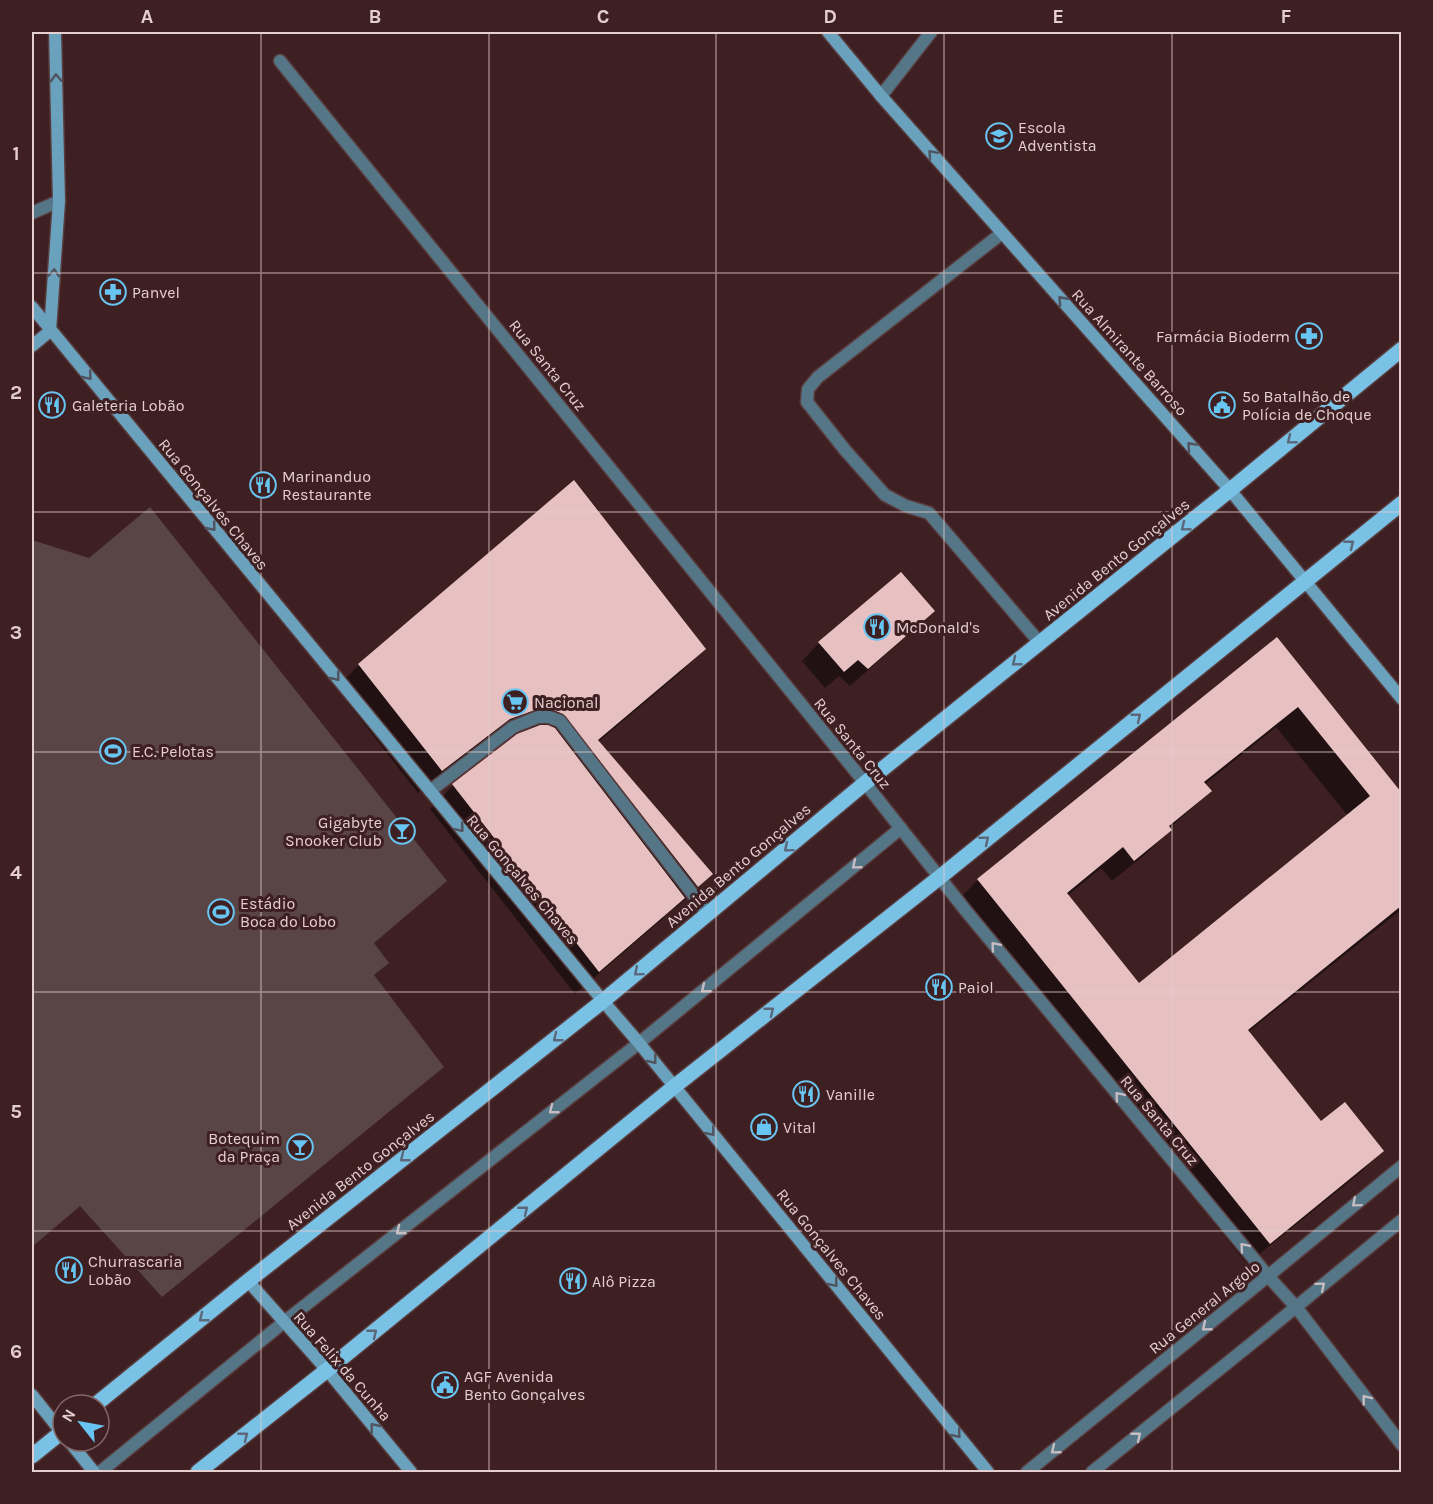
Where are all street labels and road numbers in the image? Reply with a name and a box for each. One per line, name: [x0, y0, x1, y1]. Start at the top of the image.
street label: Rua Almirante Barroso: [1068, 285, 1192, 420]
street label: Rua Santa Cruz: [505, 316, 590, 415]
street label: Rua Gonçalves Chaves: [155, 435, 273, 574]
street label: Avenida Bento Gonçalves: [1039, 494, 1193, 624]
street label: Rua Santa Cruz: [810, 694, 895, 793]
street label: Avenida Bento Gonçalves: [662, 799, 814, 931]
street label: Rua Gonçalves Chaves: [463, 810, 583, 948]
street label: Rua Santa Cruz: [1116, 1071, 1203, 1169]
street label: Avenida Bento Gonçalves: [282, 1107, 438, 1234]
street label: Rua Gonçalves Chaves: [773, 1185, 891, 1324]
street label: Rua General Argolo: [1145, 1257, 1264, 1358]
street label: Rua Felix da Cunha: [290, 1308, 395, 1425]

